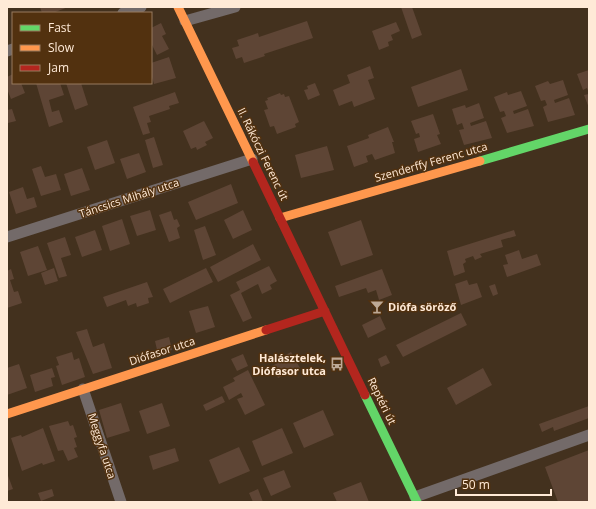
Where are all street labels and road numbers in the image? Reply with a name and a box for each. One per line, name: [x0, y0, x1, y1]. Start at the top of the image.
street label: II. Rákóczi Ferenc út: [234, 105, 292, 203]
street label: Szenderffy Ferenc utca: [373, 138, 489, 185]
street label: Táncsics Mihály utca: [77, 174, 181, 221]
street label: Diófasor utca: [127, 333, 197, 368]
street label: Reptéri út: [365, 375, 400, 427]
street label: Meggyfa utca: [85, 411, 120, 481]

